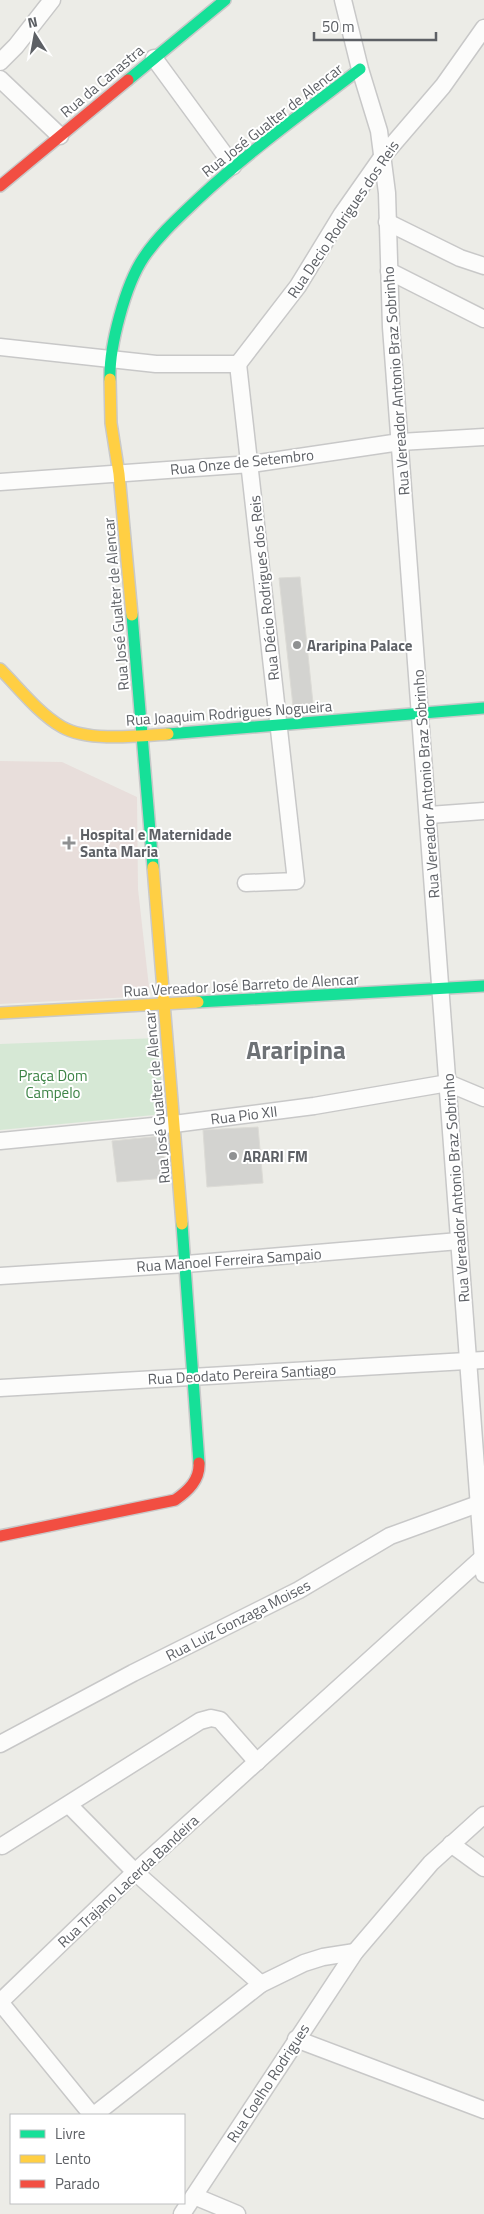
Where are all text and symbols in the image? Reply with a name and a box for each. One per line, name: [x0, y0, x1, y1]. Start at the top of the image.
north arrow: [10, 10, 60, 60]
scale bar: [314, 10, 436, 42]
text: N: [26, 11, 39, 33]
text: 50 m: [322, 15, 355, 38]
street label: Rua da Canastra: [55, 39, 149, 123]
street label: Rua José Gualter de Alencar: [197, 57, 347, 183]
street label: Rua Decio Rodrigues dos Reis: [281, 135, 405, 303]
street label: Rua Vereador Antonio Braz Sobrinho: [377, 266, 415, 496]
street label: Rua Onze de Setembro: [169, 443, 315, 481]
street label: Rua Décio Rodrigues dos Reis: [243, 494, 285, 682]
street label: Rua José Gualter de Alencar: [97, 517, 135, 691]
place label: Araripina Palace: [307, 634, 413, 657]
marker: Araripina Palace: [291, 639, 303, 651]
street label: Rua Vereador Antonio Braz Sobrinho: [407, 669, 445, 899]
street label: Rua Joaquim Rodrigues Nogueira: [125, 694, 333, 732]
place label: Hospital e Maternidade Santa Maria: [80, 823, 232, 863]
marker: Hospital e Maternidade Santa Maria: [62, 836, 76, 850]
street label: Rua Vereador José Barreto de Alencar: [123, 967, 359, 1003]
street label: Rua José Gualter de Alencar: [138, 1010, 176, 1184]
district label: Araripina: [246, 1031, 346, 1069]
park label: Praça Dom Campelo: [18, 1064, 88, 1104]
street label: Rua Vereador Antonio Braz Sobrinho: [437, 1073, 475, 1303]
street label: Rua Pio XII: [209, 1099, 279, 1131]
place label: ARARI FM: [243, 1145, 308, 1168]
marker: ARARI FM: [227, 1150, 239, 1162]
street label: Rua Manoel Ferreira Sampaio: [136, 1242, 322, 1278]
street label: Rua Deodato Pereira Santiago: [147, 1358, 337, 1390]
street label: Rua Luiz Gonzaga Moises: [162, 1573, 314, 1667]
street label: Rua Trajano Lacerda Bandeira: [52, 1809, 204, 1953]
street label: Rua Coelho Rodrigues: [221, 2019, 315, 2147]
legend: [10, 2114, 185, 2204]
text: Livre: [55, 2122, 85, 2145]
text: Lento: [55, 2147, 91, 2170]
text: Parado: [55, 2172, 100, 2195]

